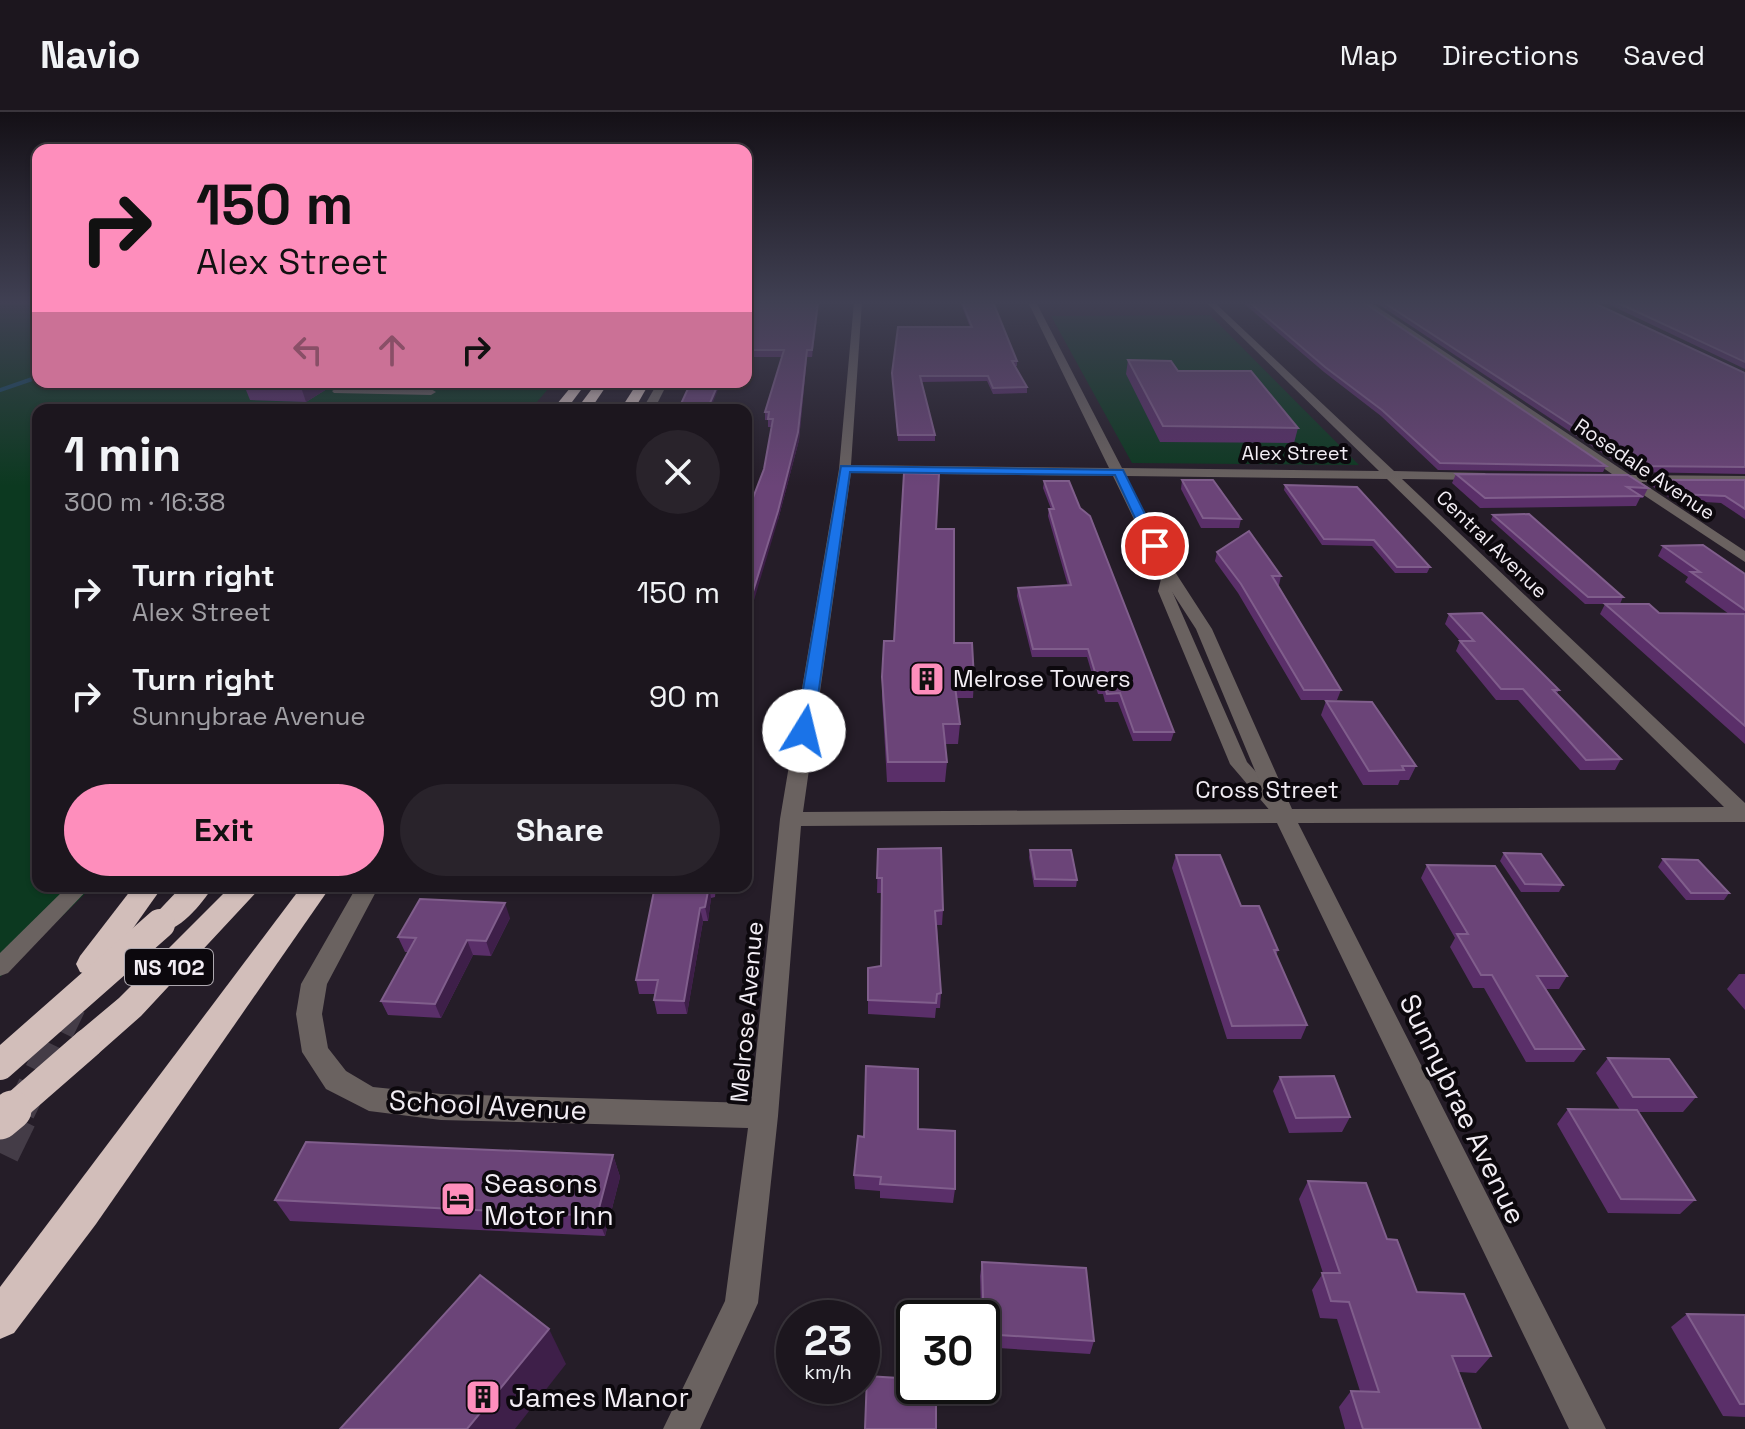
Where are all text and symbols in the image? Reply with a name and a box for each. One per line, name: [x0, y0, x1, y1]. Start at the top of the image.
text: Navio: [40, 31, 141, 79]
text: Map: [1340, 37, 1398, 73]
text: Directions: [1442, 37, 1579, 73]
text: Saved: [1623, 37, 1705, 73]
text: 150 m: [196, 169, 353, 240]
icon: right: [64, 176, 168, 280]
text: Alex Street: [196, 239, 388, 285]
icon: left: [286, 328, 330, 372]
icon: ahead: [370, 328, 414, 372]
icon: right: [454, 328, 498, 372]
street label: Rosedale Avenue: [1570, 412, 1720, 526]
text: 1 min: [64, 424, 181, 485]
button: close: [636, 430, 720, 514]
street label: Alex Street: [1242, 440, 1348, 466]
street label: Central Avenue: [1431, 484, 1553, 604]
text: 300 m · 16:38: [64, 485, 226, 519]
pin: [1121, 512, 1189, 580]
icon: arrive: [1133, 524, 1177, 568]
text: Turn right: [132, 556, 275, 595]
icon: right: [64, 570, 108, 614]
text: 150 m: [637, 573, 720, 612]
text: Alex Street: [132, 595, 271, 629]
text: Turn right: [132, 660, 275, 699]
building icon: Melrose Towers: [908, 660, 946, 698]
place label: Melrose Towers: [953, 663, 1131, 694]
icon: right: [64, 674, 108, 718]
text: 90 m: [649, 677, 720, 716]
position arrow: [762, 689, 846, 773]
text: Sunnybrae Avenue: [132, 699, 366, 733]
street label: Cross Street: [1195, 774, 1339, 805]
button: Exit: [64, 784, 384, 876]
button: Share: [400, 784, 720, 876]
street label: Melrose Avenue: [723, 920, 770, 1104]
road number: NS 102: [125, 949, 213, 985]
street label: Sunnybrae Avenue: [1392, 988, 1534, 1230]
street label: School Avenue: [388, 1082, 588, 1128]
place label: Seasons Motor Inn: [484, 1165, 614, 1233]
hotel icon: Seasons Motor Inn: [439, 1180, 477, 1218]
speed limit sign: 30: [896, 1300, 1000, 1404]
text: 23: [804, 1316, 852, 1367]
text: km/h: [804, 1359, 852, 1385]
building icon: James Manor: [464, 1378, 502, 1416]
place label: James Manor: [509, 1379, 689, 1415]

